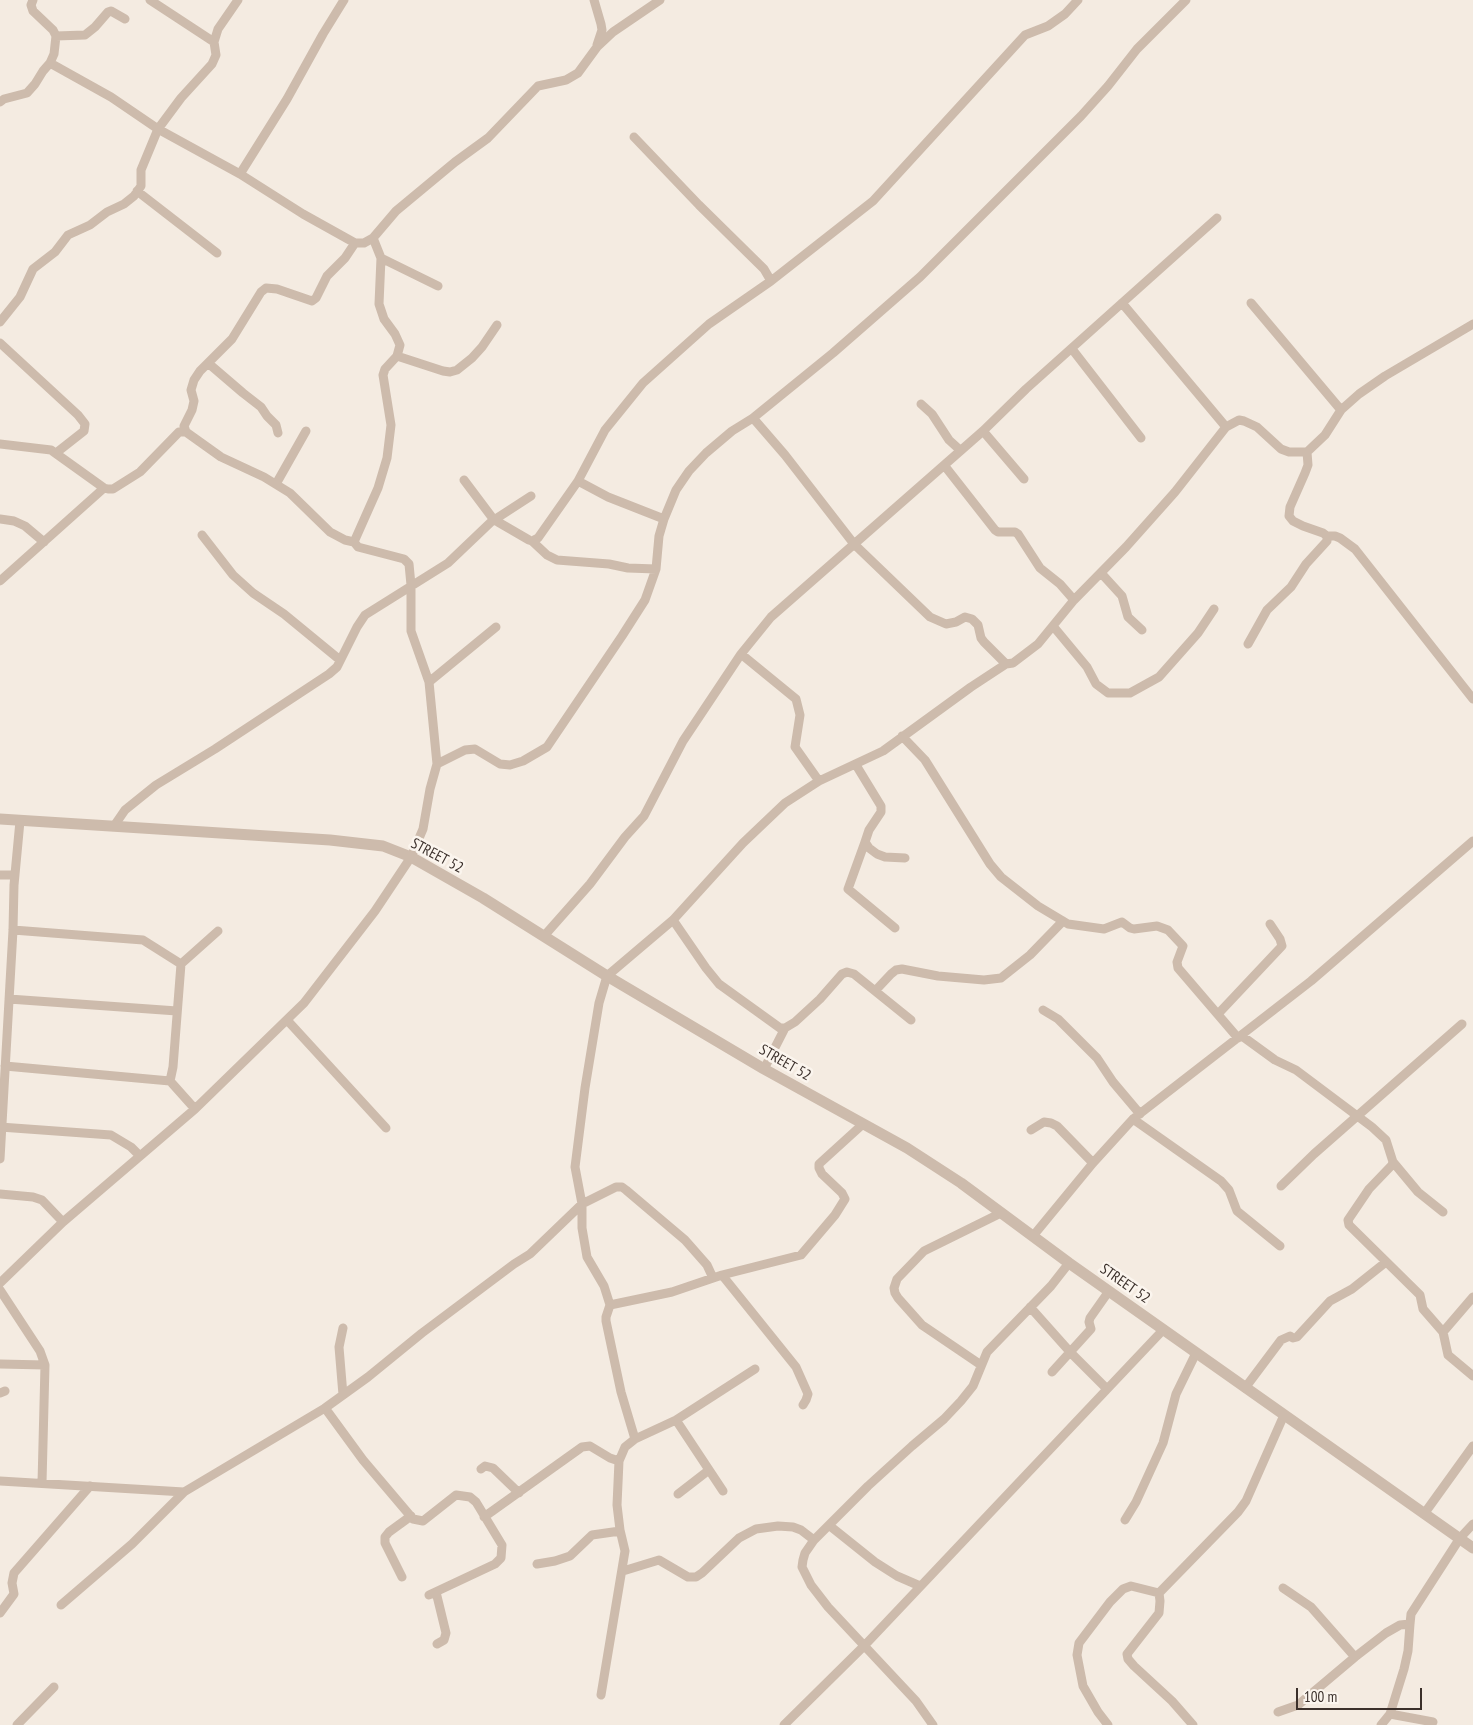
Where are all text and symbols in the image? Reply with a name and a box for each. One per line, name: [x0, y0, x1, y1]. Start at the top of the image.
street label: STREET 52: [408, 835, 466, 877]
street label: STREET 52: [756, 1041, 814, 1085]
street label: STREET 52: [1097, 1260, 1153, 1308]
scale bar: [1298, 1678, 1424, 1710]
text: 100 m: [1304, 1687, 1337, 1706]

